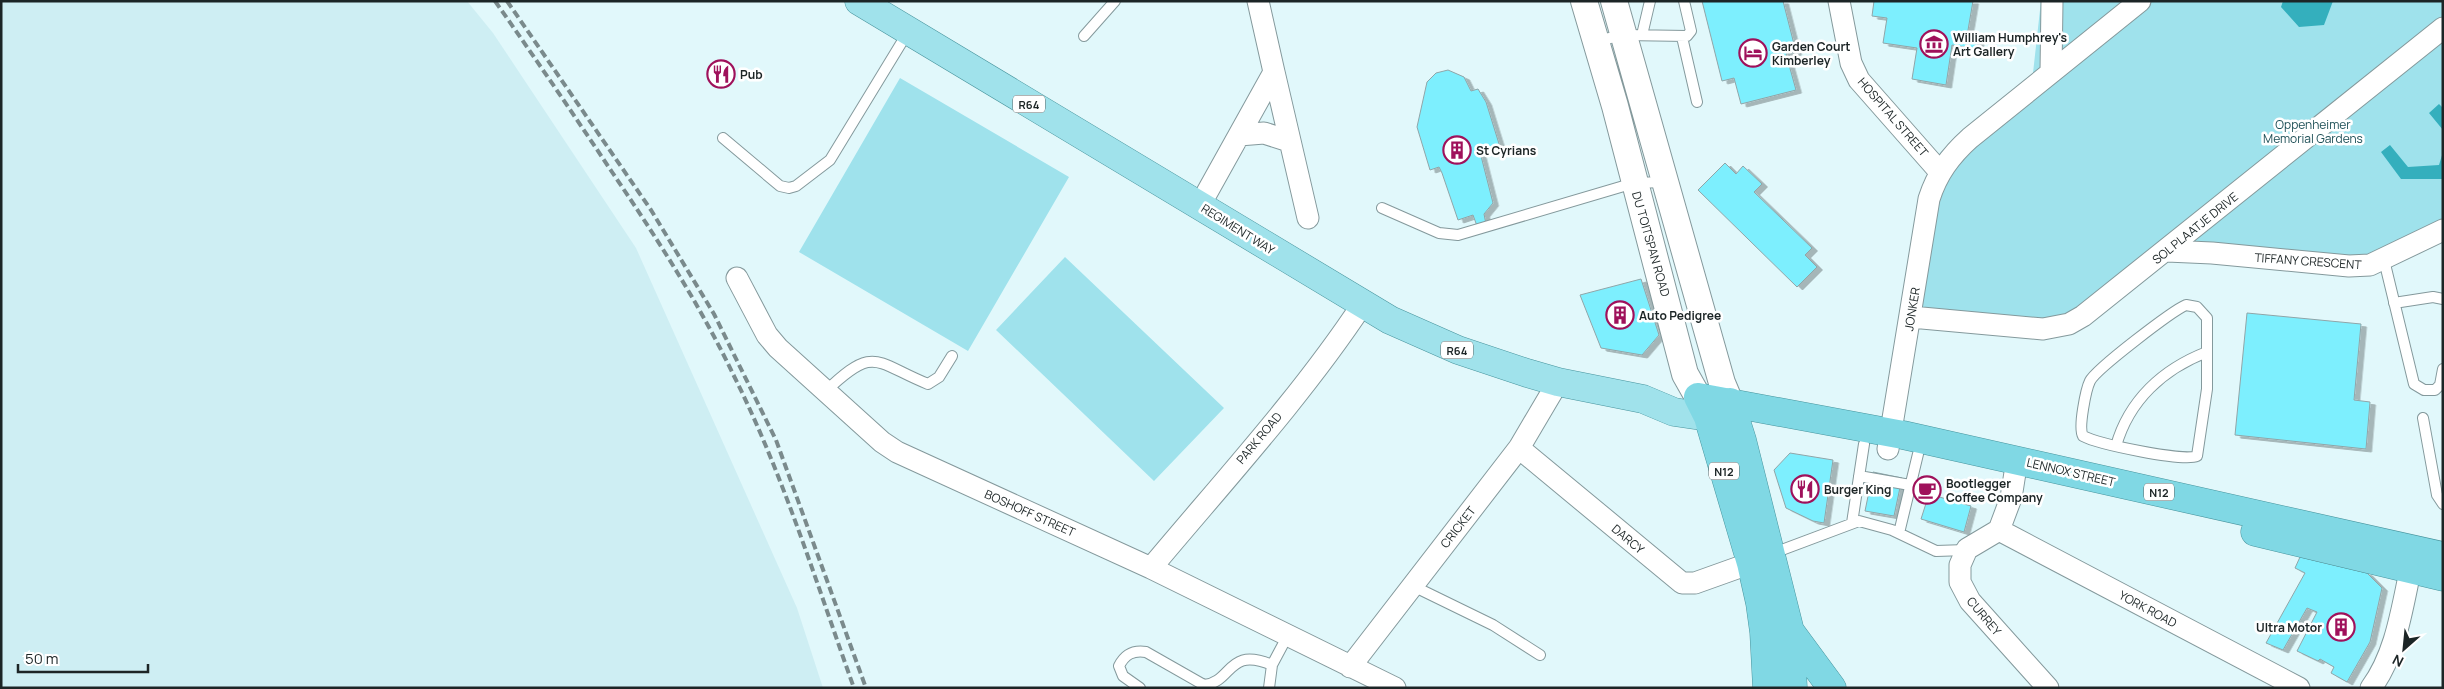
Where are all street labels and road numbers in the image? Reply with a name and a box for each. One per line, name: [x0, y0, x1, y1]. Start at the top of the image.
street label: HOSPITAL STREET: [1854, 74, 1933, 161]
road number: R64: [1013, 96, 1045, 112]
street label: SOL PLAATJE DRIVE: [2149, 188, 2242, 268]
street label: DU TOITSPAN ROAD: [1628, 189, 1674, 299]
street label: REGIMENT WAY: [1198, 200, 1278, 259]
street label: TIFFANY CRESCENT: [2254, 249, 2363, 273]
street label: JONKER: [1900, 286, 1924, 332]
road number: R64: [1441, 342, 1473, 358]
street label: PARK ROAD: [1232, 408, 1286, 468]
street label: LENNOX STREET: [2025, 454, 2118, 491]
road number: N12: [1709, 462, 1739, 480]
road number: N12: [2144, 484, 2174, 501]
street label: BOSHOFF STREET: [982, 485, 1079, 541]
street label: CRICKET: [1436, 502, 1480, 551]
street label: DARCY: [1608, 520, 1648, 558]
street label: YORK ROAD: [2116, 587, 2180, 631]
street label: CURREY: [1963, 593, 2005, 639]

